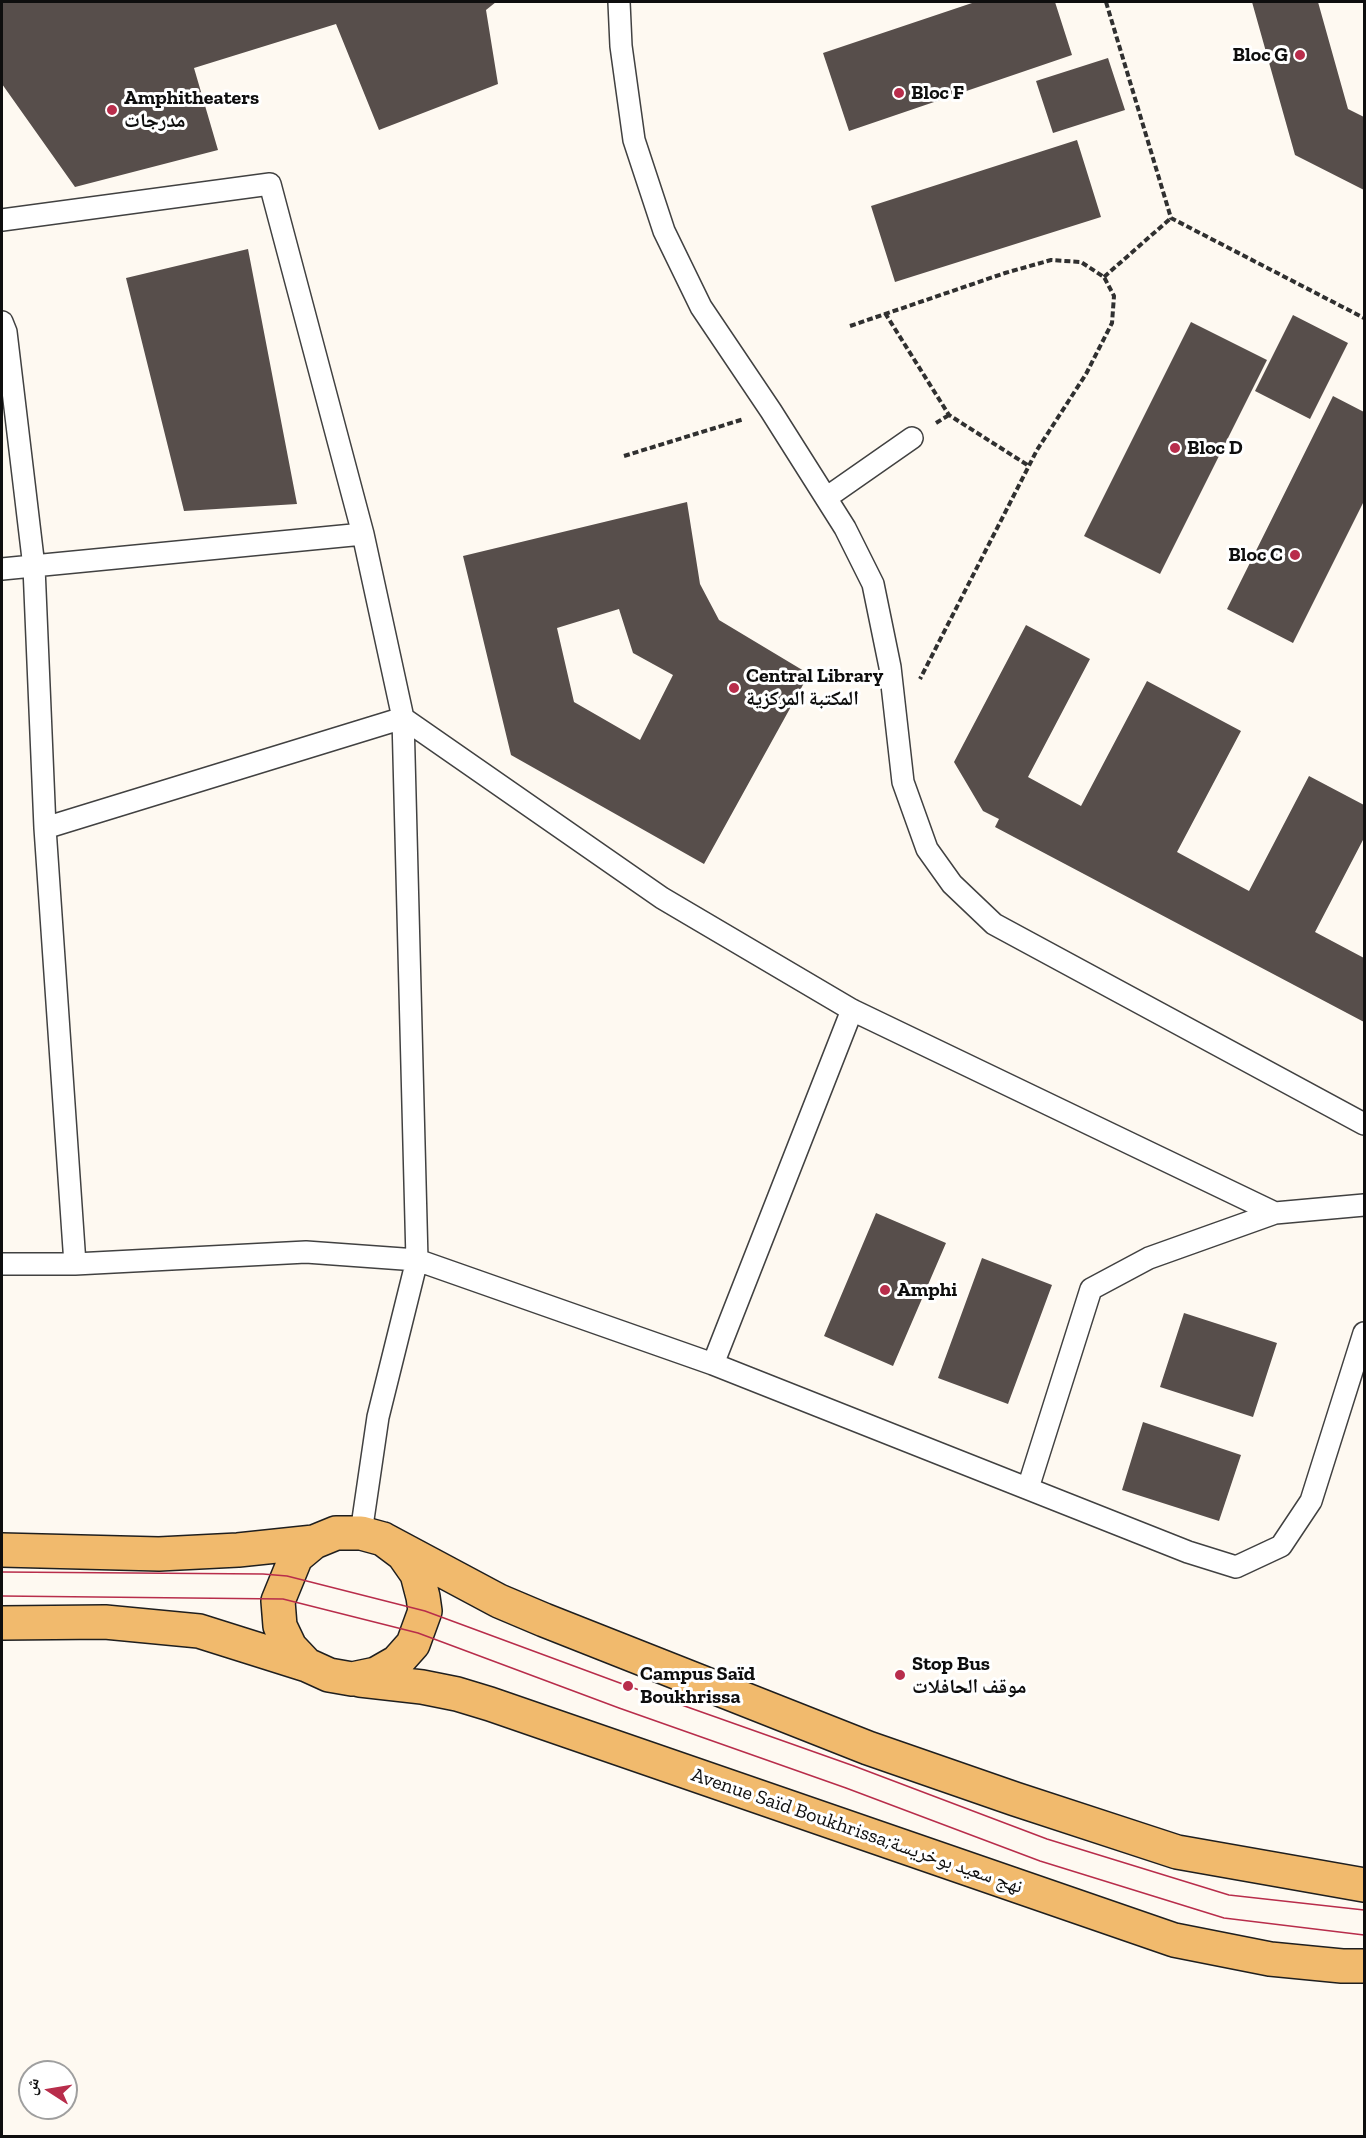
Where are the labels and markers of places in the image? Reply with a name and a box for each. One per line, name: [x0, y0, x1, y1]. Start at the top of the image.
place label: Bloc G: [1233, 43, 1288, 67]
marker: Bloc G: [1293, 48, 1307, 62]
place label: Bloc F: [911, 81, 964, 105]
place label: Amphitheaters مدرجات: [124, 86, 259, 133]
marker: Bloc F: [892, 86, 906, 100]
marker: Amphitheaters مدرجات: [105, 103, 119, 117]
place label: Bloc D: [1187, 436, 1243, 460]
marker: Bloc D: [1168, 441, 1182, 455]
place label: Bloc C: [1228, 543, 1283, 567]
marker: Bloc C: [1288, 548, 1302, 562]
place label: Central Library المكتبة المركزية: [746, 664, 883, 711]
marker: Central Library المكتبة المركزية: [727, 681, 741, 695]
place label: Amphi: [897, 1278, 957, 1302]
marker: Amphi: [878, 1283, 892, 1297]
place label: Stop Bus موقف الحافلات: [912, 1652, 1026, 1699]
place label: Campus Saïd Boukhrissa: [640, 1662, 755, 1709]
marker: Stop Bus موقف الحافلات: [893, 1668, 907, 1682]
marker: Campus Saïd Boukhrissa: [621, 1679, 635, 1693]

